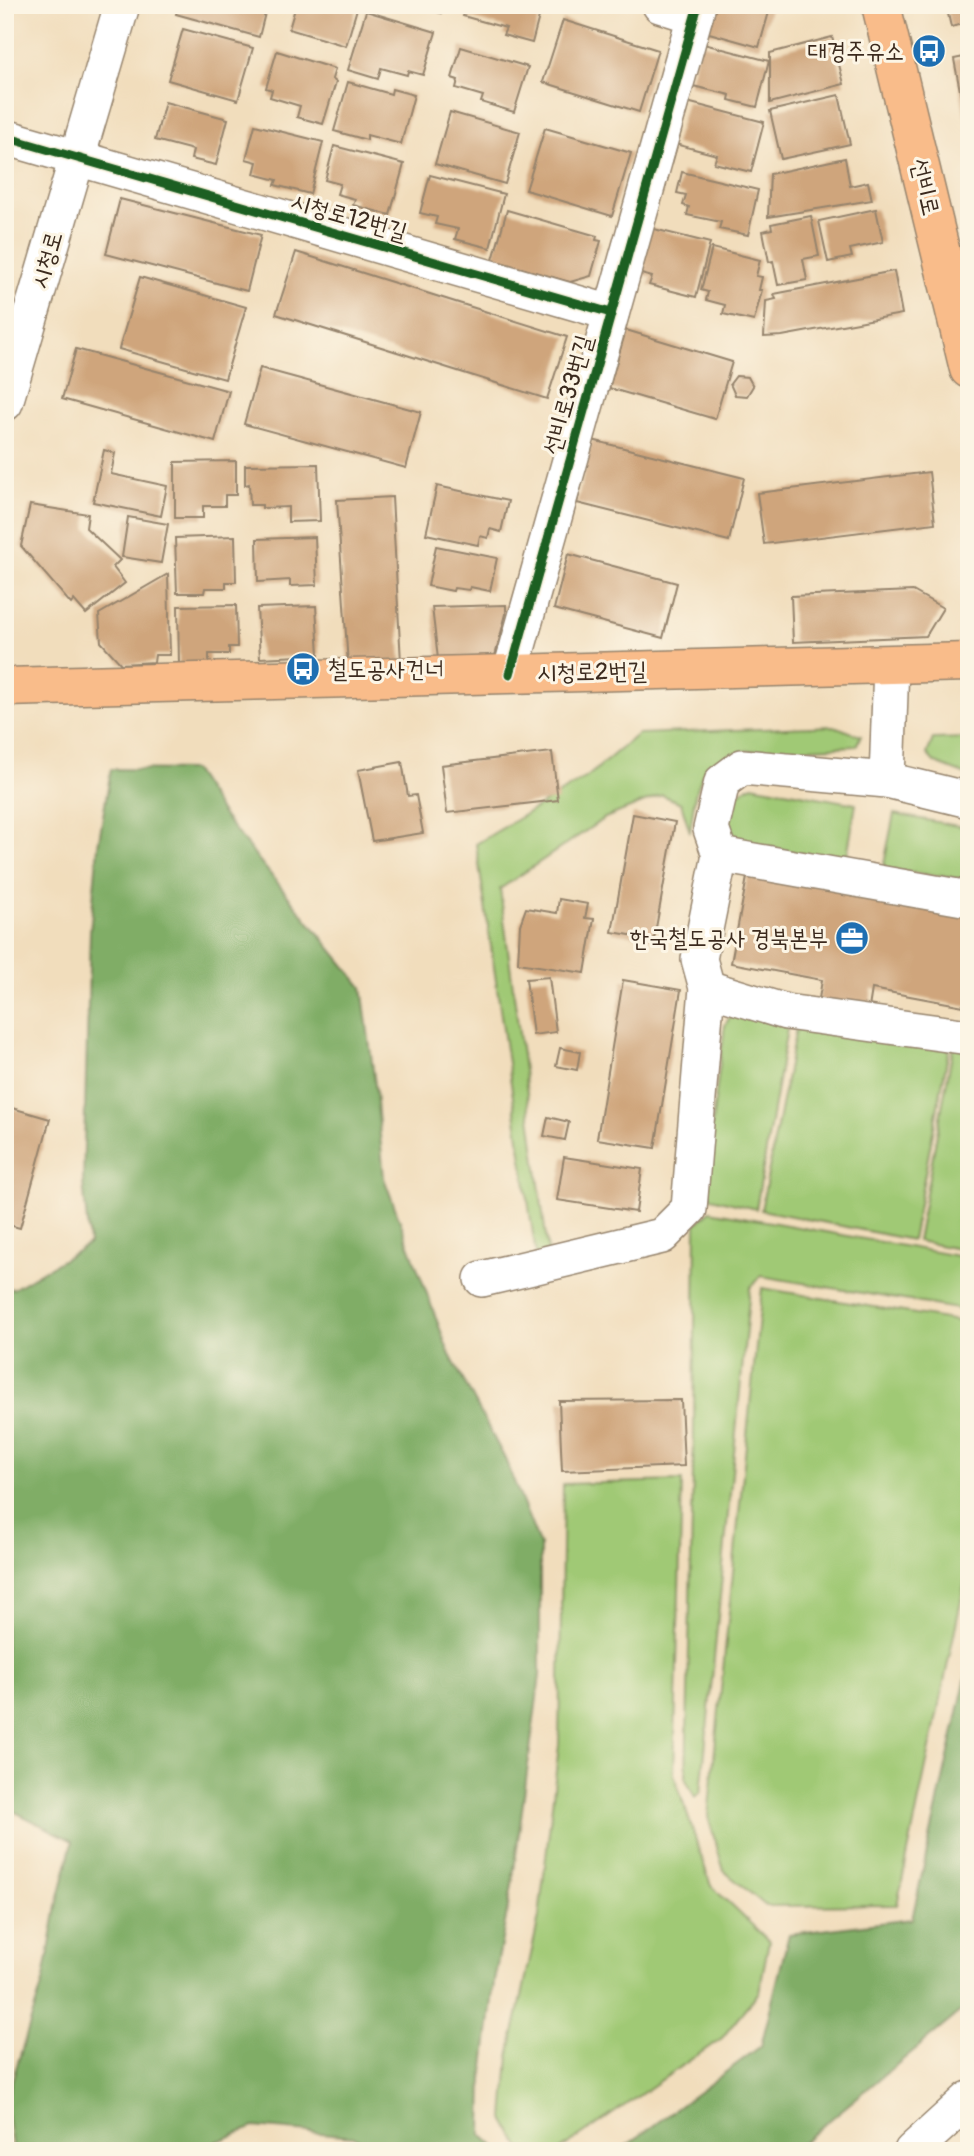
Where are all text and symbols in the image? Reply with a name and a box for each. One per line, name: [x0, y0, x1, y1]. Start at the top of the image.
bus stop icon: 대경주유소: [910, 32, 948, 70]
place label: 대경주유소: [807, 37, 904, 66]
street label: 선비로: [904, 156, 946, 218]
street label: 시청로12번길: [288, 187, 410, 247]
street label: 시청로: [25, 228, 69, 292]
street label: 선비로33번길: [537, 332, 599, 458]
bus stop icon: 철도공사건너: [284, 650, 322, 688]
place label: 철도공사건너: [328, 655, 444, 684]
street label: 시청로2번길: [537, 657, 647, 687]
office icon: 한국철도공사 경북본부: [833, 919, 871, 957]
place label: 한국철도공사 경북본부: [630, 924, 828, 953]

